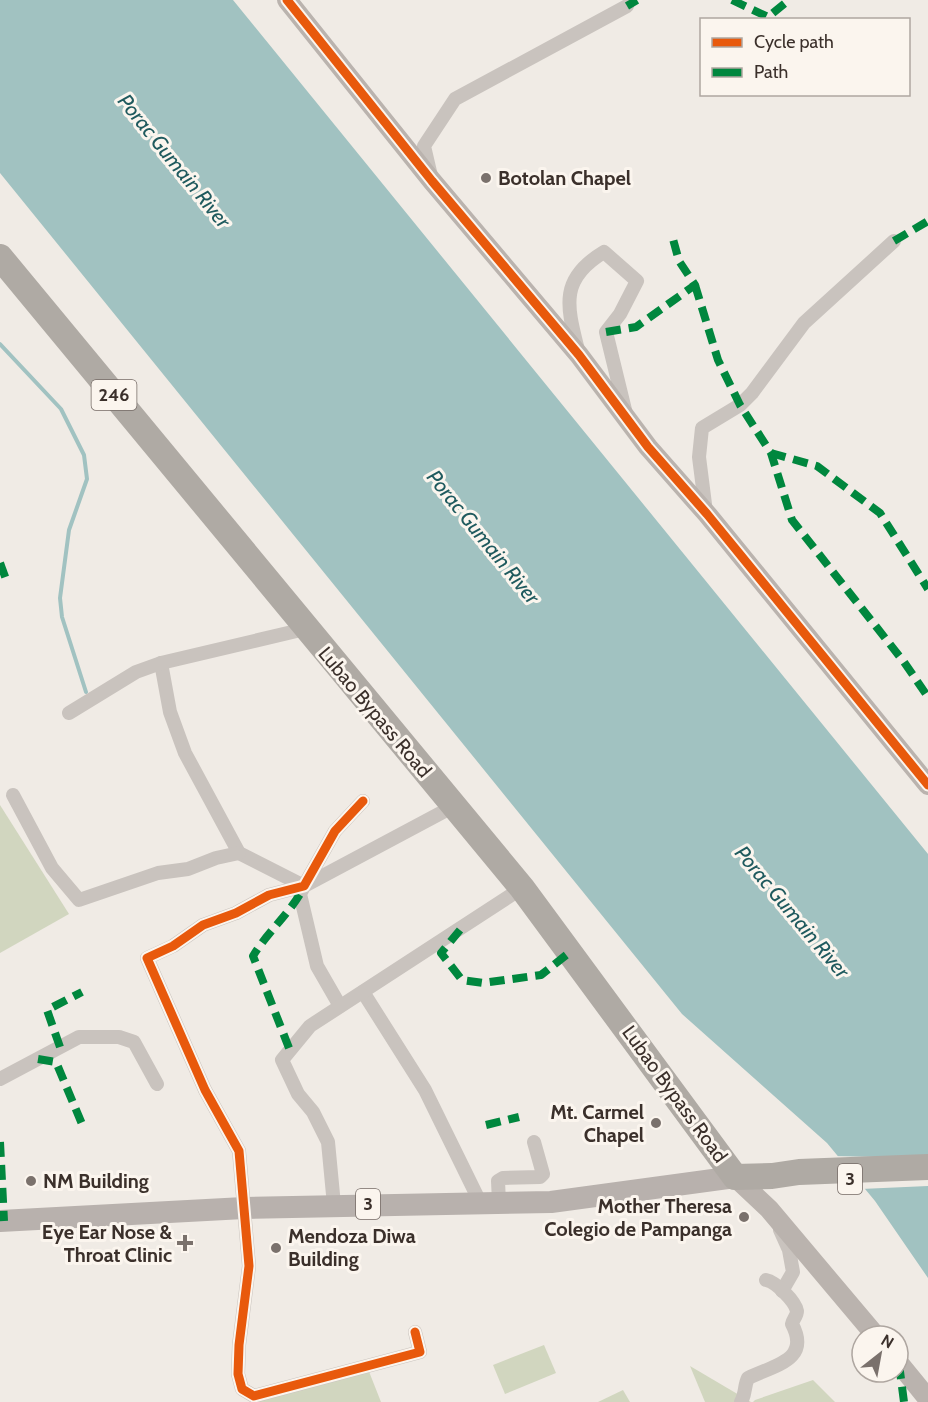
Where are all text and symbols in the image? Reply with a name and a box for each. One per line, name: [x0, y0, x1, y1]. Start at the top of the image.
legend: [700, 18, 910, 96]
text: Cycle path: [754, 31, 834, 53]
text: Path: [754, 61, 788, 83]
water label: Porac Gumain River: [113, 89, 237, 234]
place label: Botolan Chapel: [498, 166, 631, 190]
marker: Botolan Chapel: [479, 171, 493, 185]
road number: 246: [92, 380, 136, 410]
water label: Porac Gumain River: [422, 465, 546, 610]
street label: Lubao Bypass Road: [313, 642, 437, 782]
water label: Porac Gumain River: [730, 840, 856, 984]
street label: Lubao Bypass Road: [617, 1021, 733, 1167]
place label: Mt. Carmel Chapel: [550, 1100, 644, 1147]
marker: Mt. Carmel Chapel: [649, 1116, 663, 1130]
road number: 3: [838, 1164, 862, 1194]
place label: NM Building: [43, 1169, 149, 1193]
marker: NM Building: [24, 1174, 38, 1188]
road number: 3: [356, 1189, 380, 1219]
place label: Mother Theresa Colegio de Pampanga: [544, 1194, 732, 1241]
marker: Mother Theresa Colegio de Pampanga: [737, 1210, 751, 1224]
place label: Eye Ear Nose & Throat Clinic: [42, 1220, 172, 1267]
place label: Mendoza Diwa Building: [288, 1224, 416, 1271]
marker: Eye Ear Nose & Throat Clinic: [176, 1234, 194, 1252]
marker: Mendoza Diwa Building: [269, 1241, 283, 1255]
north arrow: [850, 1324, 910, 1384]
text: N: [878, 1331, 897, 1353]

